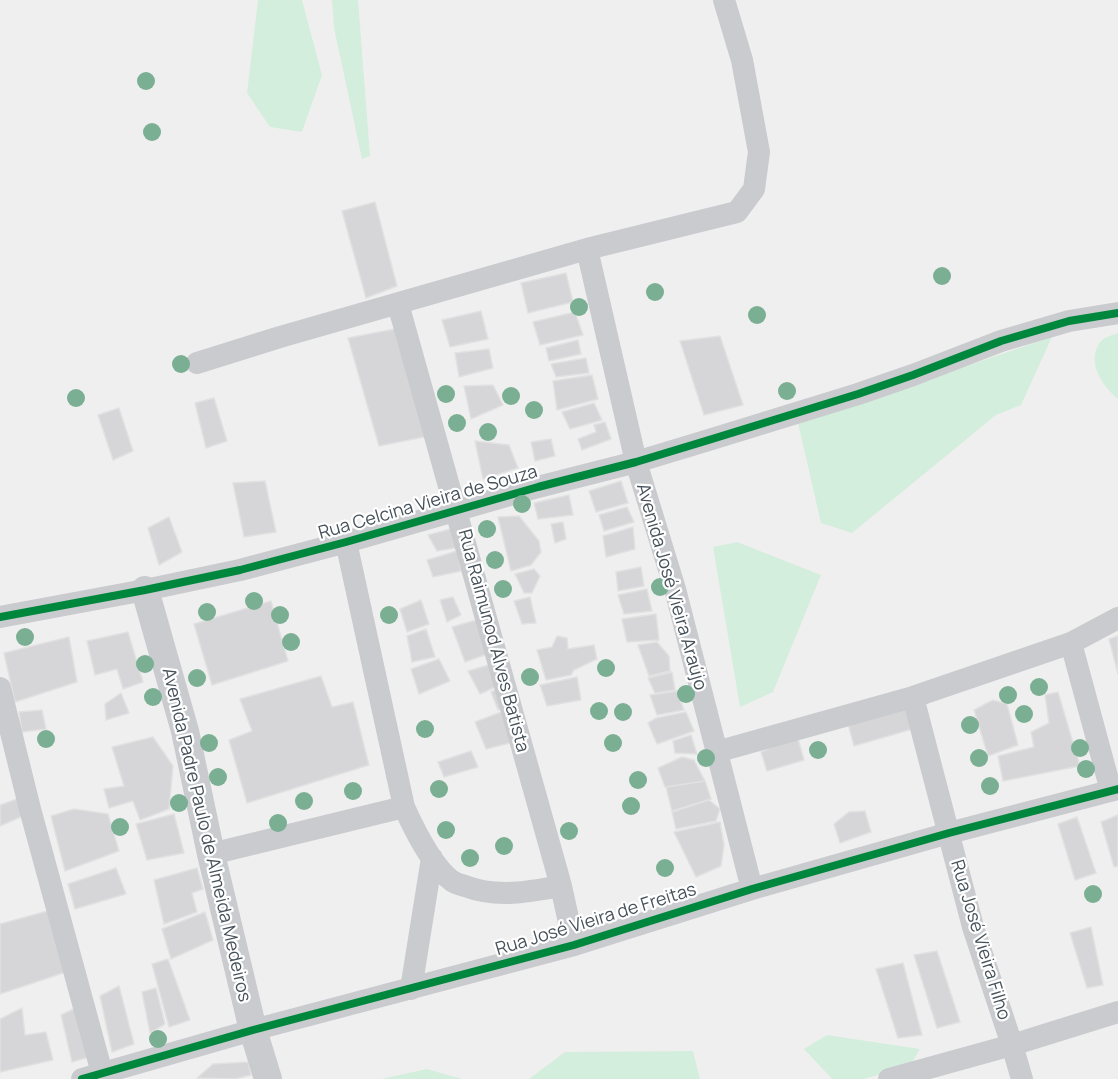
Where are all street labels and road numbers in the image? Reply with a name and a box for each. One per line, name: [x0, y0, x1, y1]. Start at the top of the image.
street label: Rua Celcina Vieira de Souza: [316, 461, 540, 545]
street label: Avenida José Vieira Araújo: [631, 481, 711, 693]
street label: Rua Raimunod Alves Batista: [453, 527, 533, 755]
street label: Avenida Padre Paulo de Almeida Medeiros: [157, 666, 255, 1004]
street label: Rua José Vieira Filho: [945, 857, 1015, 1023]
street label: Rua José Vieira de Freitas: [493, 879, 699, 961]

